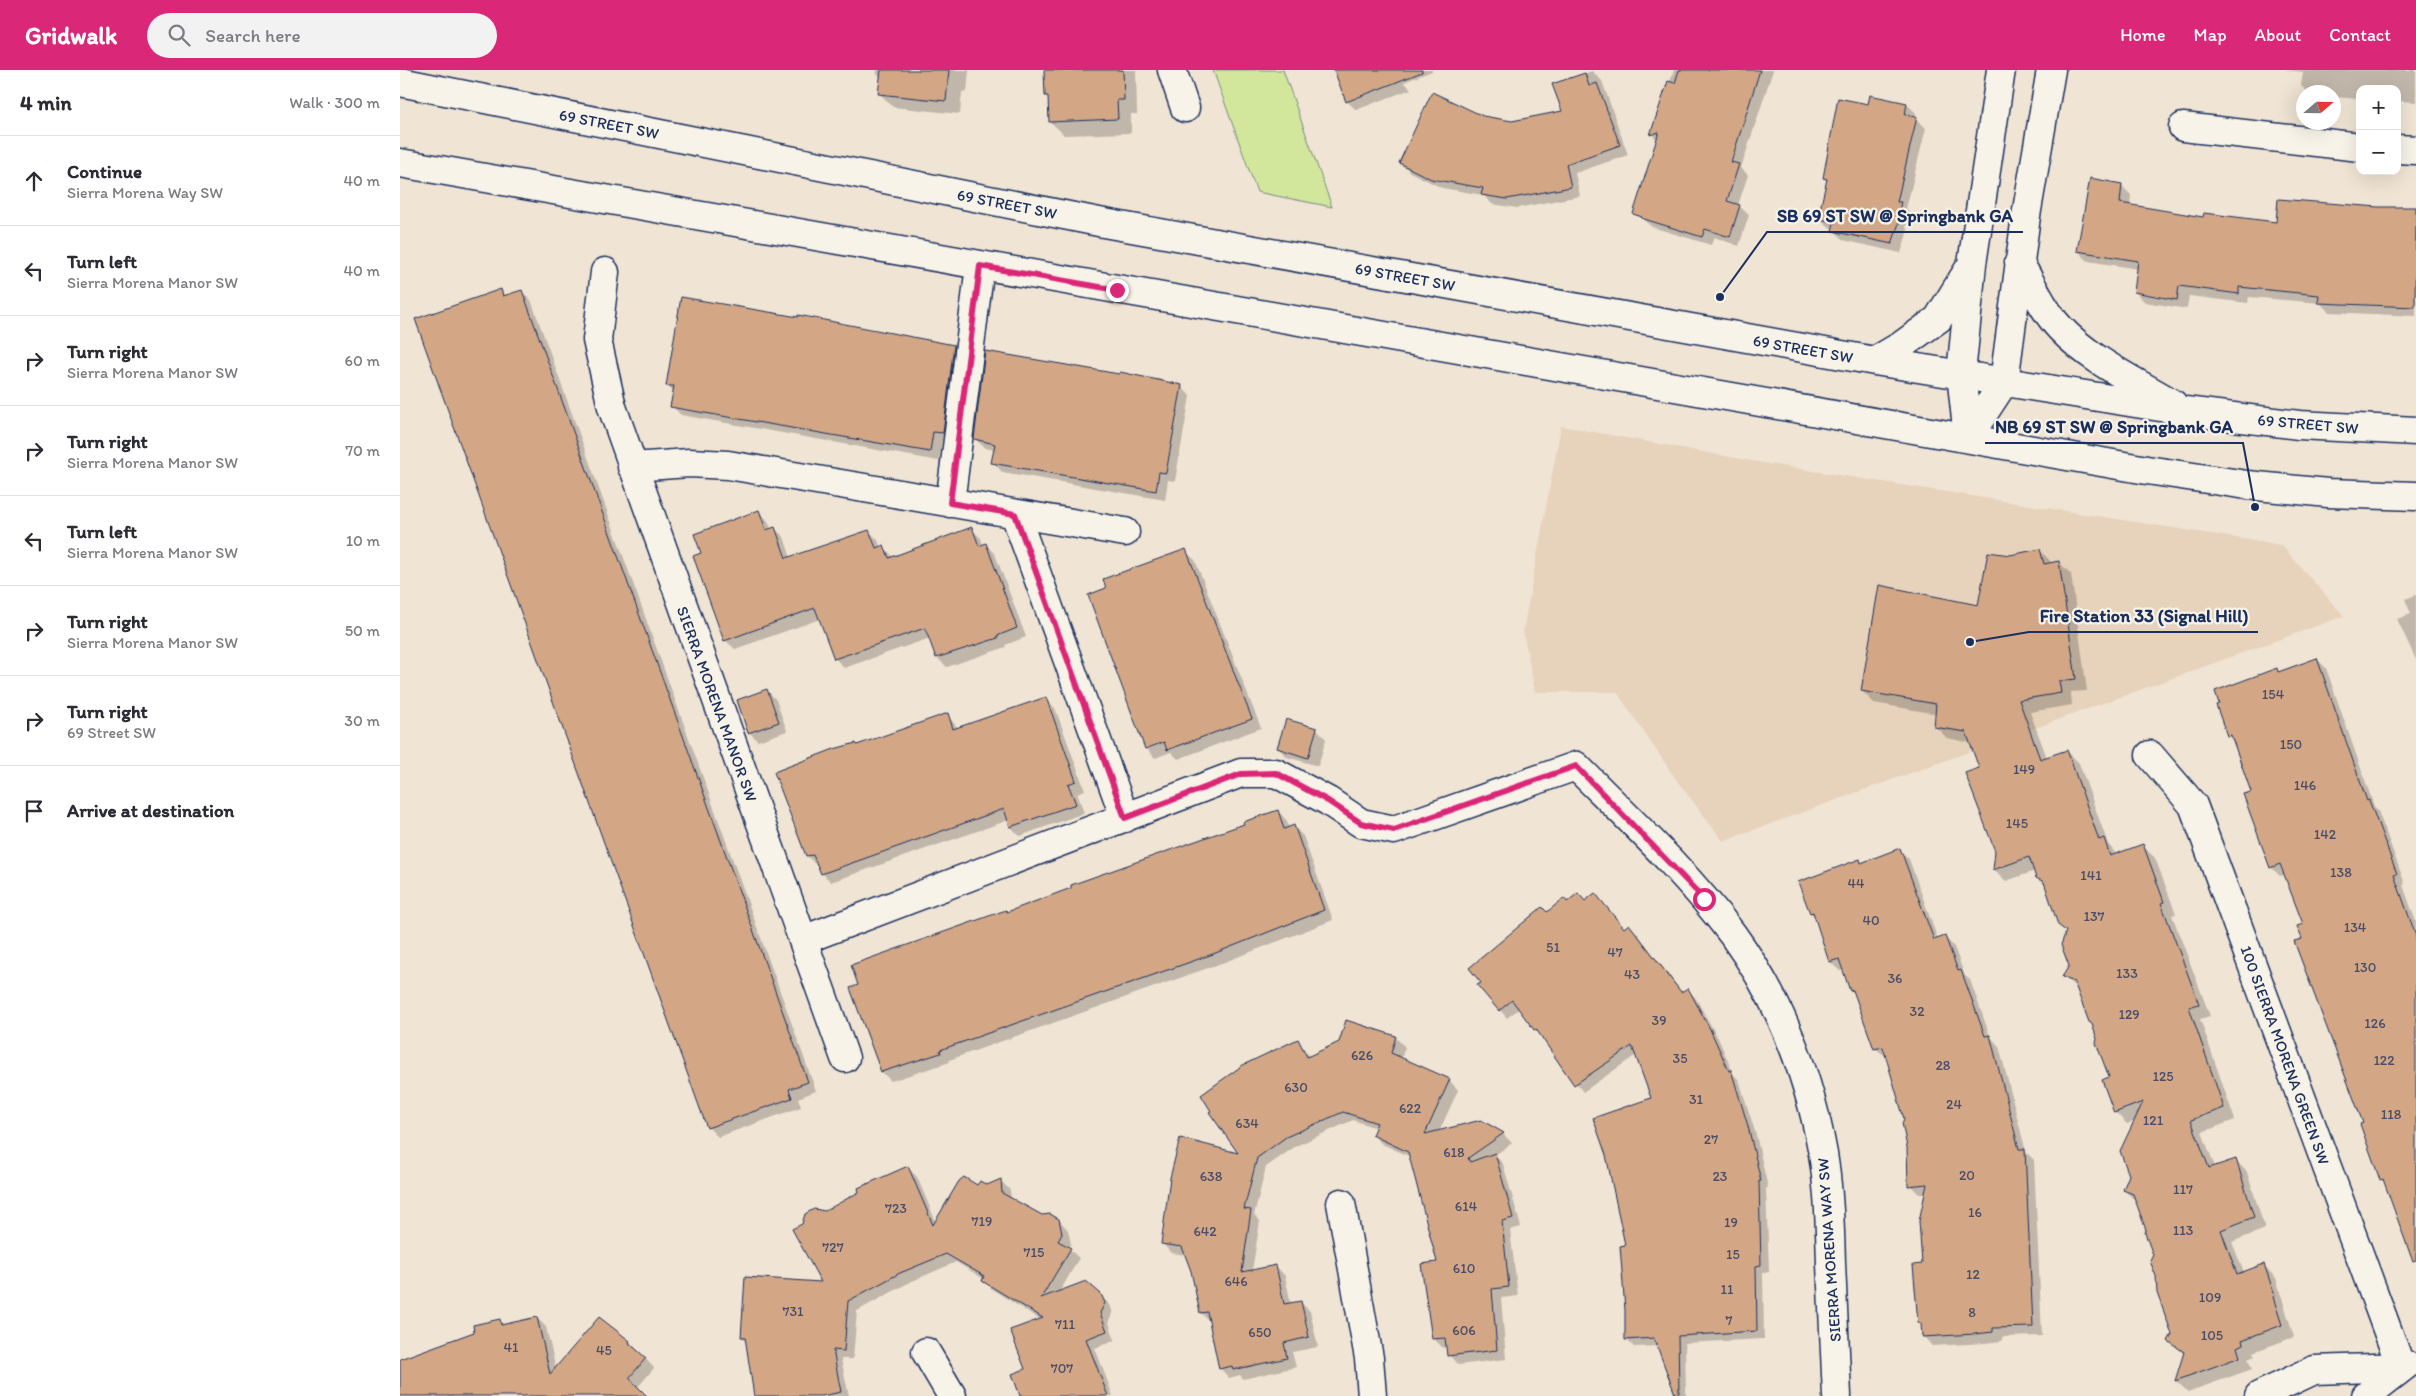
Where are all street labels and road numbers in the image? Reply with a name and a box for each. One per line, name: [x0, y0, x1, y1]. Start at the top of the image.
street label: 69 STREET SW: [557, 105, 661, 143]
street label: 69 STREET SW: [955, 185, 1059, 223]
street label: 69 STREET SW: [1353, 259, 1457, 295]
street label: 69 STREET SW: [1751, 331, 1855, 367]
street label: 69 STREET SW: [2257, 410, 2360, 438]
street label: SIERRA MORENA MANOR SW: [673, 604, 761, 805]
street label: 100 SIERRA MORENA GREEN SW: [2236, 943, 2334, 1167]
street label: SIERRA MORENA WAY SW: [1813, 1157, 1845, 1343]

